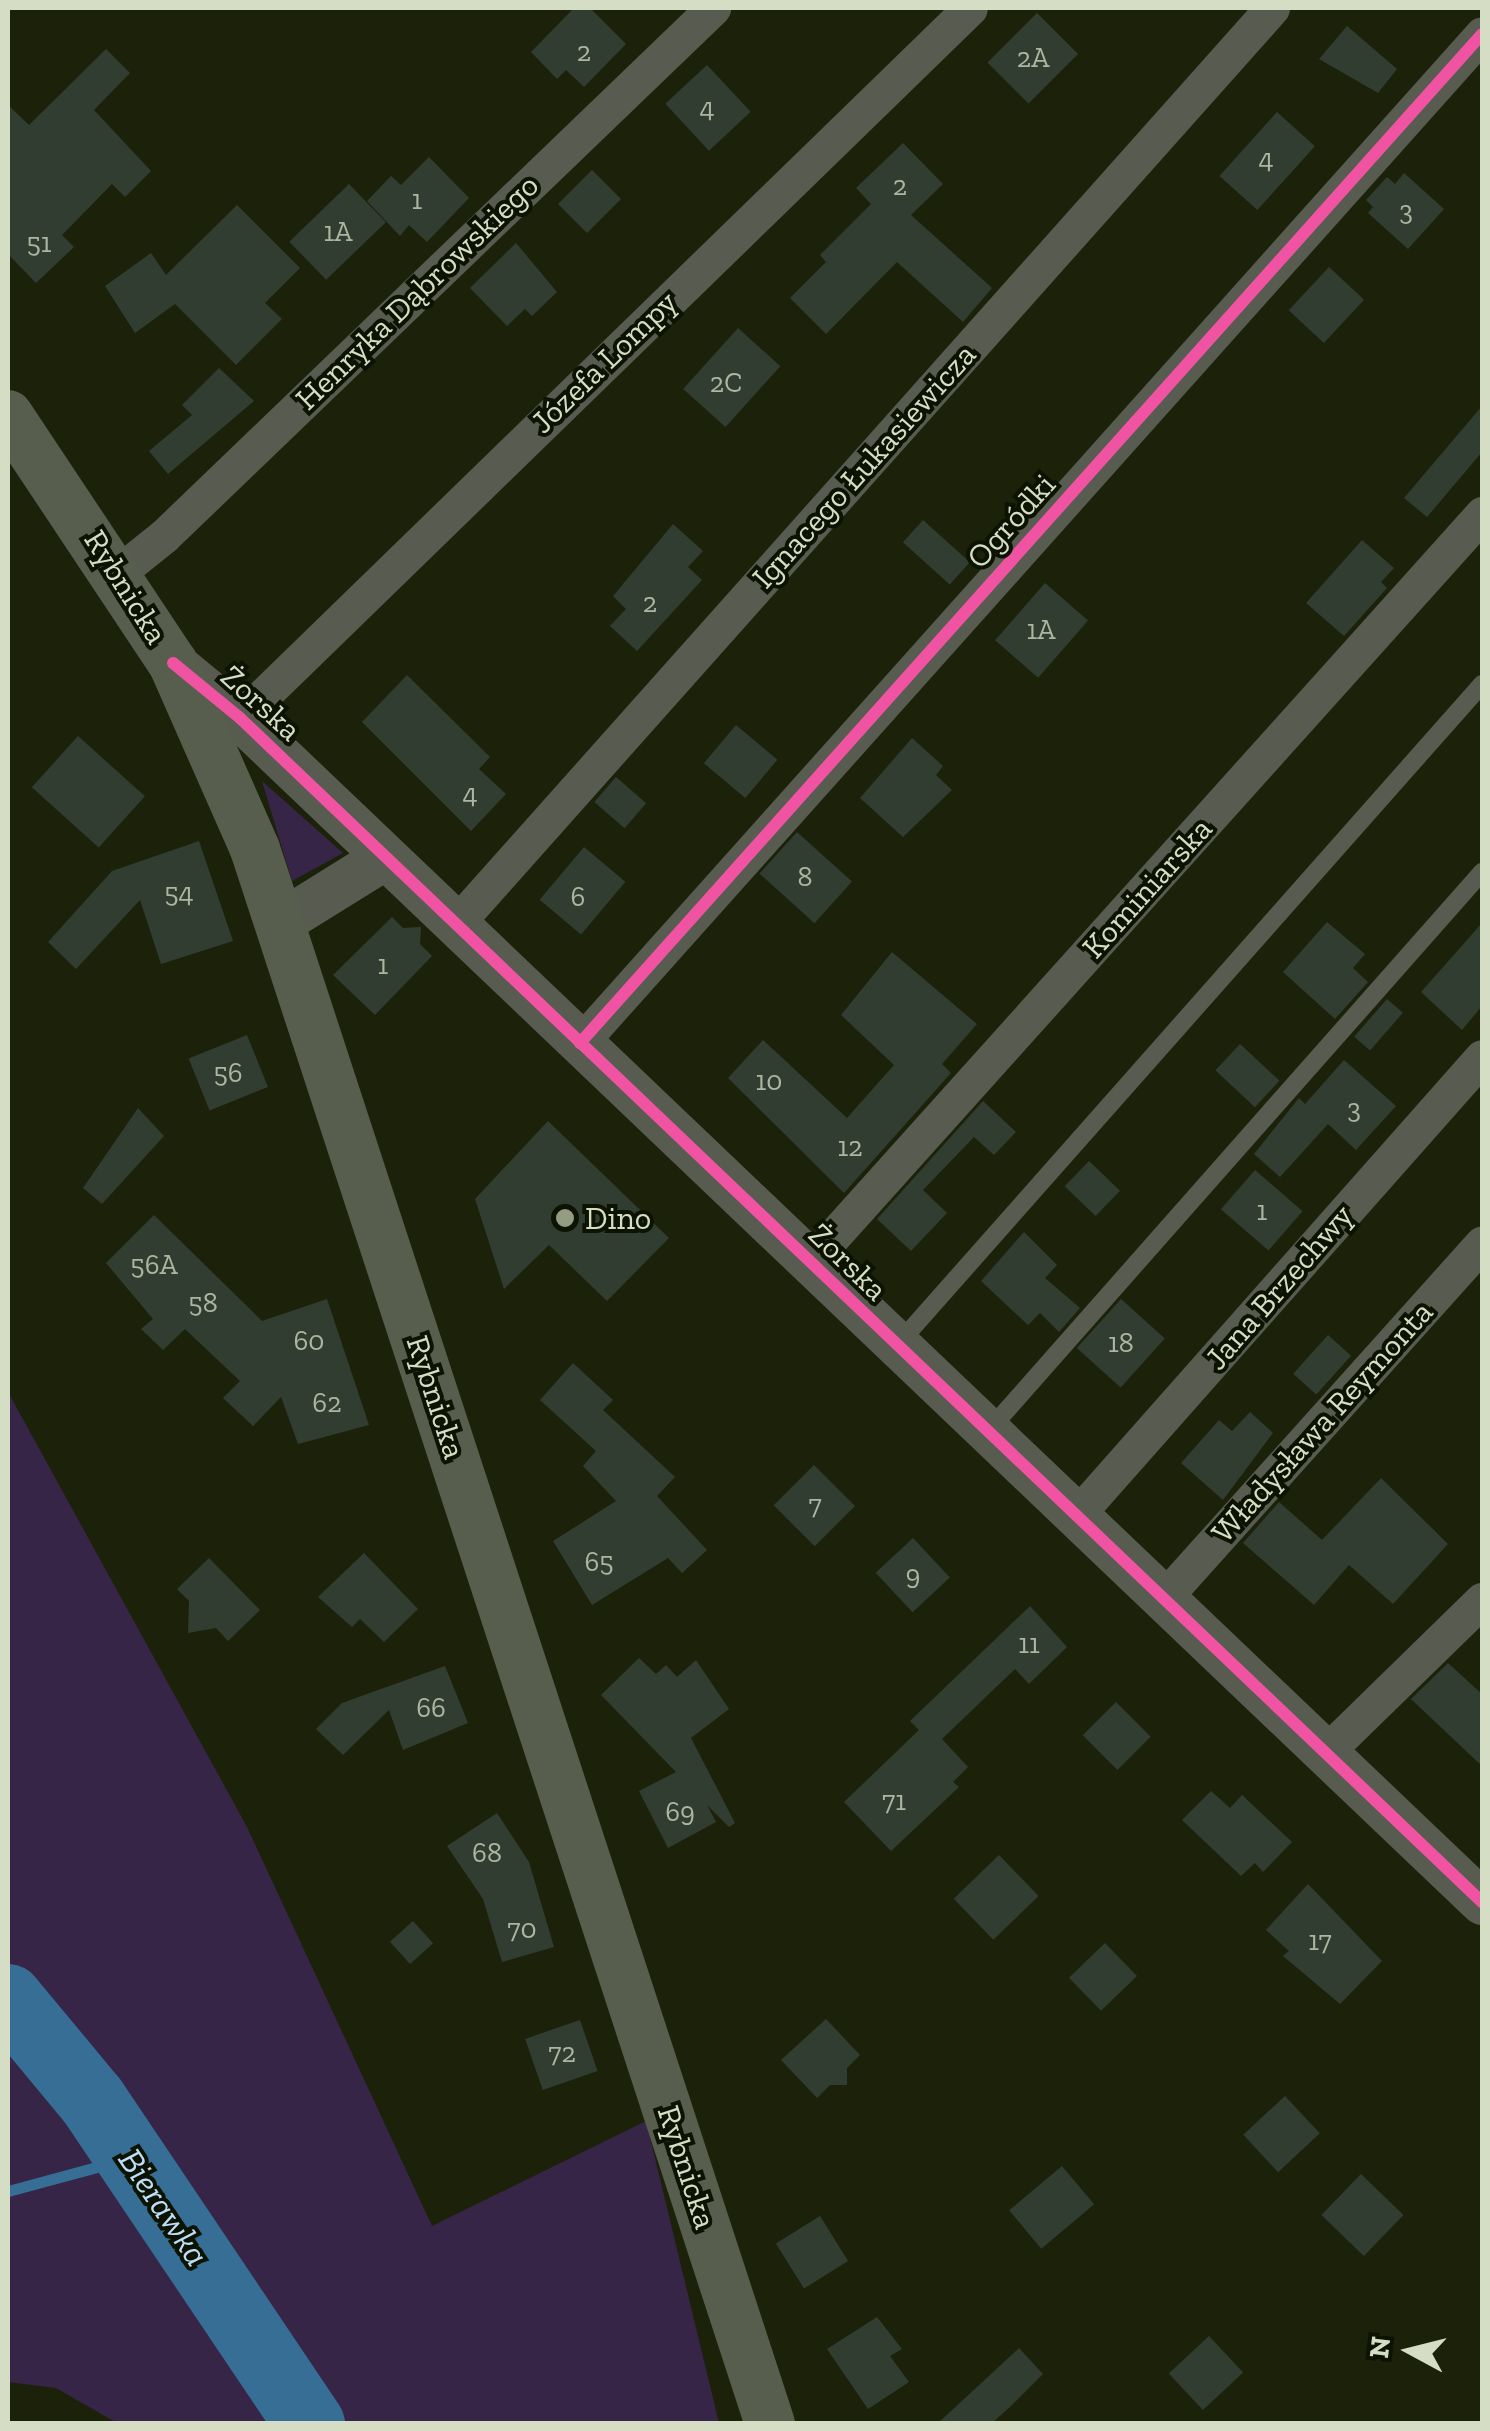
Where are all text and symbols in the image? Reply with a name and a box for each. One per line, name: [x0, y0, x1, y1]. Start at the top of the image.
house number: 2: [577, 35, 591, 69]
house number: 2A: [1017, 41, 1049, 75]
house number: 4: [699, 91, 715, 125]
house number: 4: [1258, 142, 1274, 176]
street label: Henryka Dąbrowskiego: [288, 166, 546, 418]
house number: 2: [893, 169, 907, 203]
house number: 1: [412, 183, 422, 217]
house number: 3: [1399, 194, 1413, 228]
house number: 1A: [324, 215, 352, 249]
house number: 51: [26, 226, 52, 260]
street label: Józefa Lompy: [523, 283, 685, 441]
street label: Ignacego Łukasiewicza: [744, 336, 984, 596]
house number: 2C: [710, 366, 742, 400]
street label: Ogródki: [959, 466, 1063, 576]
street label: Rybnicka: [76, 523, 176, 651]
house number: 2: [643, 586, 657, 620]
house number: 1A: [1027, 613, 1055, 647]
street label: Żorska: [213, 657, 309, 749]
house number: 4: [462, 777, 478, 811]
street label: Kominiarska: [1074, 810, 1220, 966]
house number: 8: [797, 860, 813, 894]
house number: 54: [164, 876, 194, 910]
house number: 6: [571, 880, 585, 914]
house number: 1: [378, 948, 388, 982]
house number: 56: [213, 1056, 243, 1090]
house number: 10: [756, 1064, 782, 1098]
house number: 3: [1347, 1092, 1361, 1126]
house number: 12: [837, 1130, 863, 1164]
house number: 1: [1257, 1194, 1267, 1228]
street label: Jana Brzechwy: [1197, 1197, 1361, 1377]
place label: Dino: [585, 1199, 651, 1237]
marker: Dino: [554, 1207, 576, 1229]
street label: Żorska: [801, 1215, 895, 1309]
house number: 56A: [130, 1248, 178, 1282]
house number: 58: [188, 1286, 218, 1320]
street label: Władysława Reymonta: [1203, 1293, 1441, 1551]
house number: 60: [294, 1324, 324, 1358]
house number: 18: [1108, 1326, 1134, 1360]
street label: Rybnicka: [398, 1331, 474, 1463]
house number: 62: [312, 1386, 342, 1420]
house number: 7: [808, 1488, 822, 1522]
house number: 65: [584, 1545, 614, 1579]
house number: 9: [906, 1558, 920, 1592]
house number: 11: [1018, 1627, 1040, 1661]
house number: 66: [416, 1691, 446, 1725]
house number: 71: [882, 1784, 906, 1818]
house number: 69: [665, 1795, 695, 1829]
house number: 68: [472, 1836, 502, 1870]
house number: 70: [507, 1912, 537, 1946]
house number: 17: [1308, 1924, 1332, 1958]
house number: 72: [548, 2036, 576, 2070]
street label: Rybnicka: [649, 2101, 725, 2233]
water label: Bierawka: [110, 2141, 218, 2273]
north arrow: [1360, 2301, 1460, 2401]
text: N: [1362, 2335, 1397, 2360]

